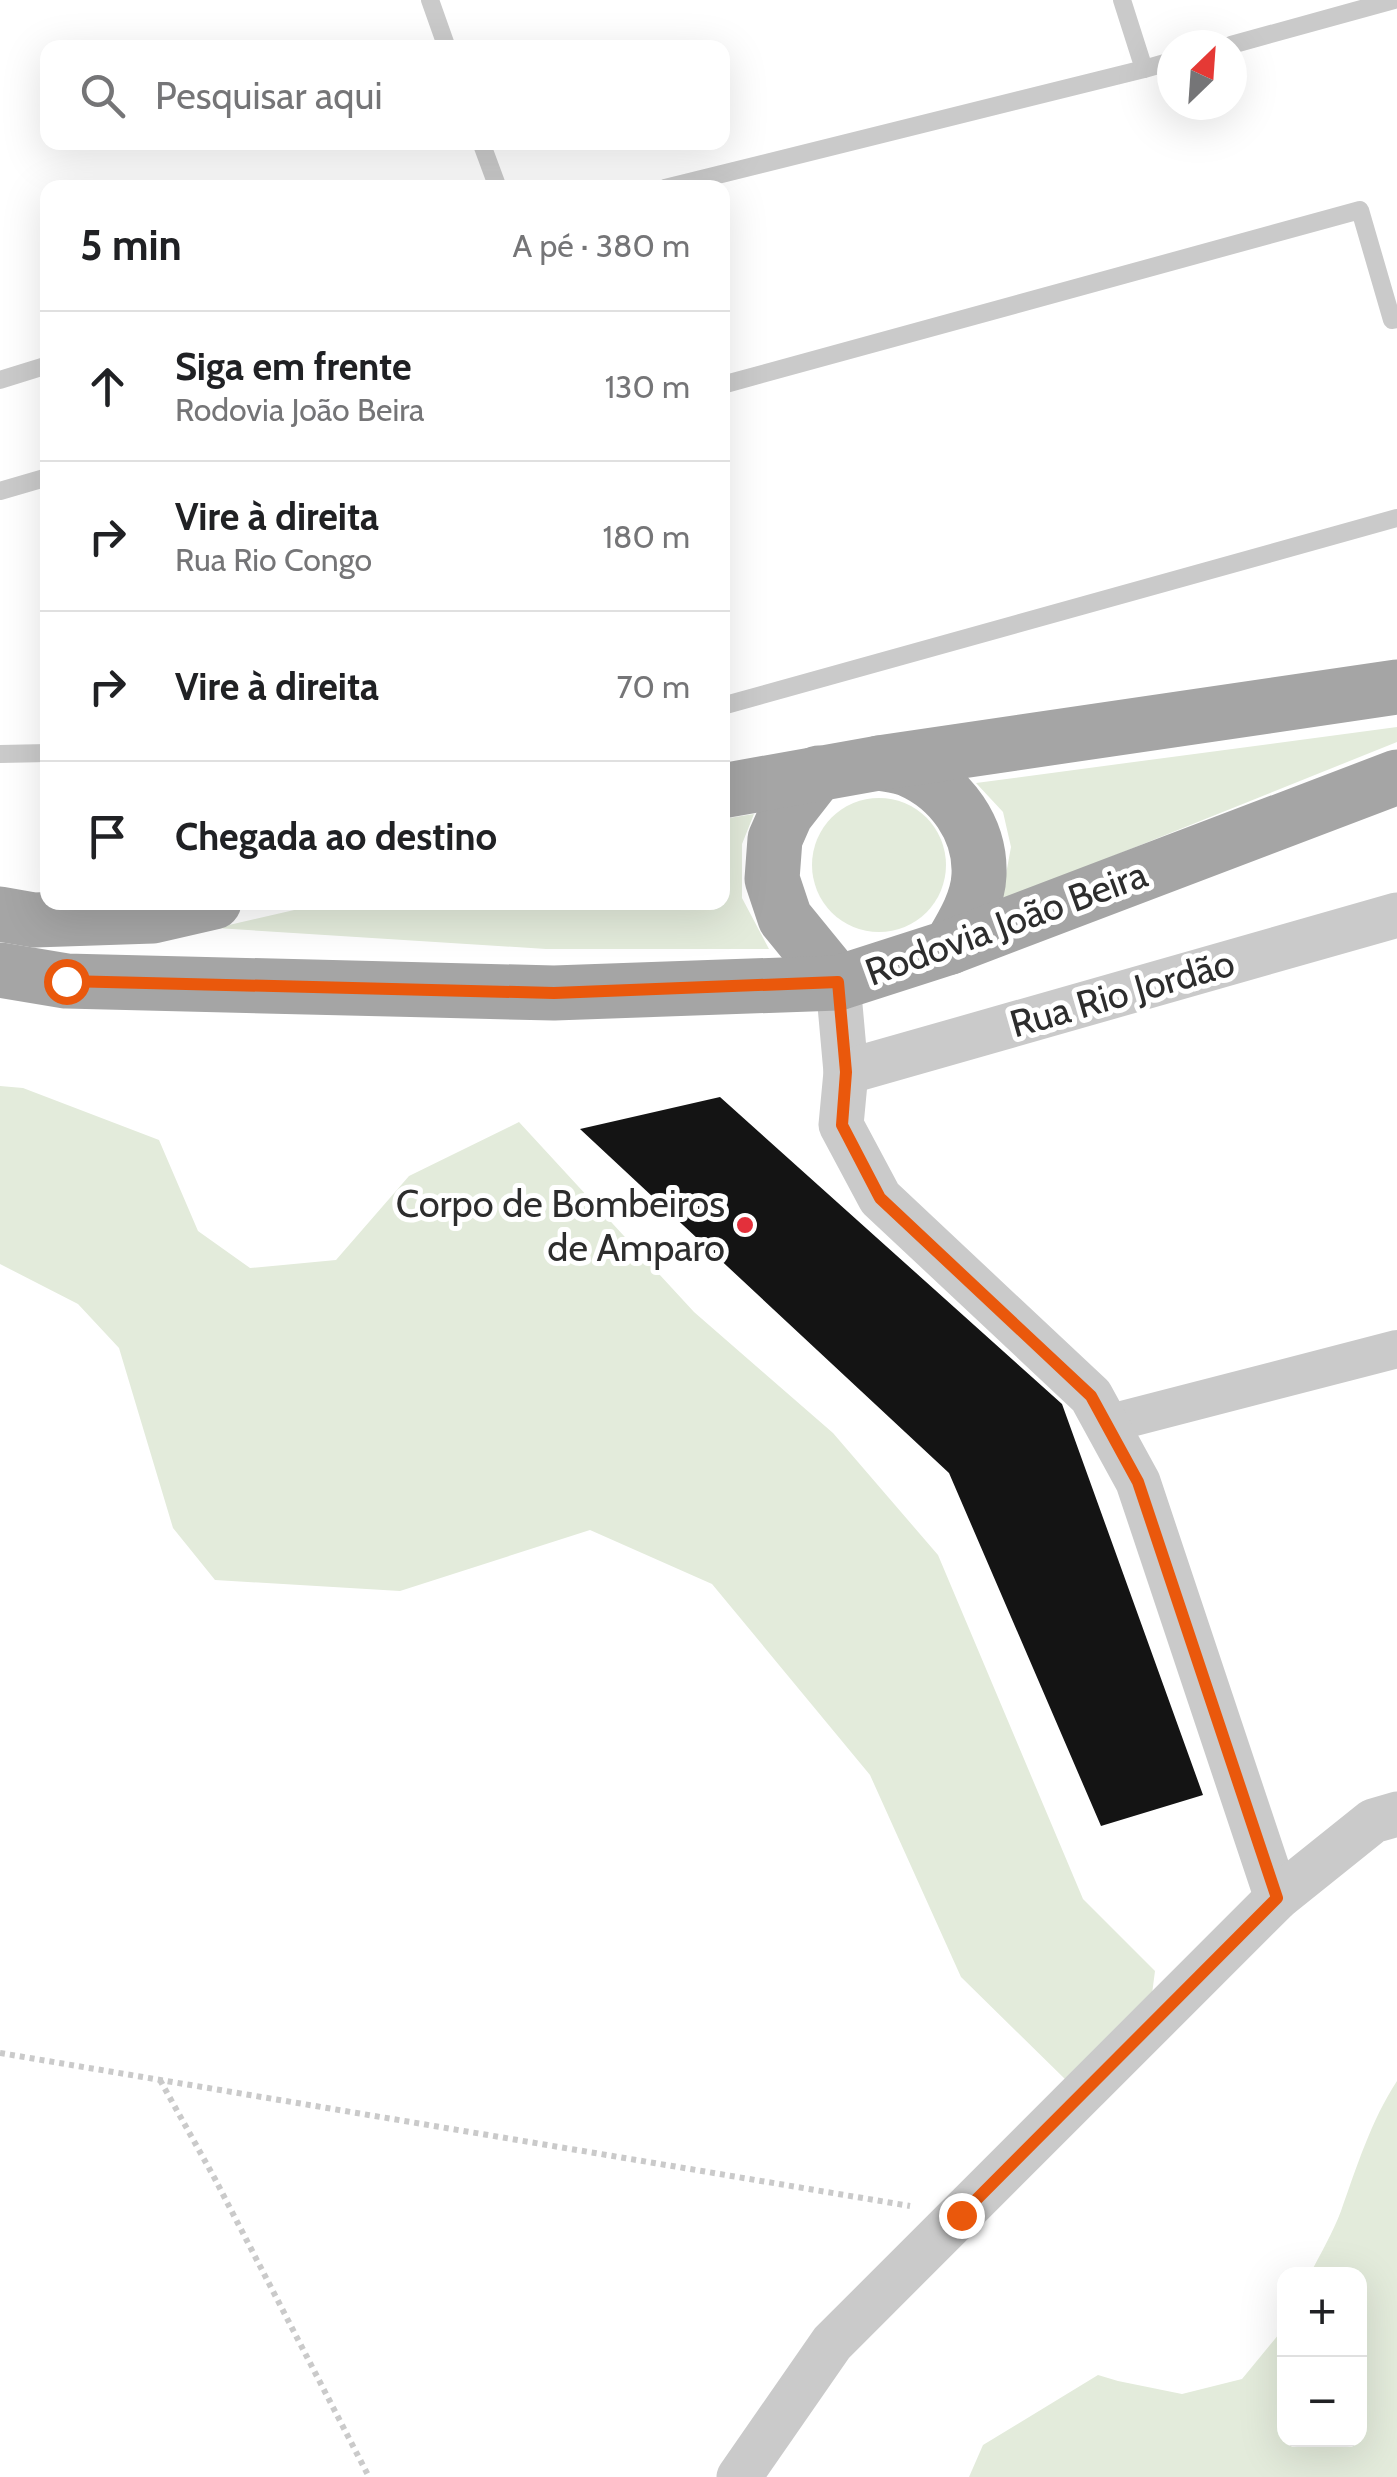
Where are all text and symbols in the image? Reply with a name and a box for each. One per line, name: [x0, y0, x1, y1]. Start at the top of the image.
north arrow: [1157, 30, 1247, 120]
search box: [40, 40, 730, 150]
icon: search: [75, 68, 130, 123]
text: Pesquisar aqui: [155, 72, 382, 119]
text: 5 min: [80, 219, 182, 271]
text: A pé · 380 m: [513, 226, 690, 265]
text: Siga em frente: [175, 343, 412, 390]
icon: ahead: [80, 359, 135, 414]
text: 130 m: [605, 367, 690, 406]
text: Rodovia João Beira: [175, 390, 424, 429]
text: Vire à direita: [175, 493, 379, 540]
icon: right: [80, 509, 135, 564]
text: 180 m: [603, 517, 690, 556]
text: Rua Rio Congo: [175, 540, 372, 579]
icon: right: [80, 659, 135, 714]
text: Vire à direita: [175, 663, 379, 710]
text: 70 m: [617, 667, 690, 706]
icon: arrive: [80, 809, 135, 864]
text: Chegada ao destino: [175, 813, 497, 860]
street label: Rodovia João Beira: [859, 850, 1153, 996]
street label: Rua Rio Jordão: [1004, 939, 1240, 1047]
route start: [44, 959, 90, 1005]
place label: Corpo de Bombeiros de Amparo: [396, 1180, 725, 1271]
marker: Corpo de Bombeiros de Amparo: [734, 1214, 756, 1236]
route end: [939, 2193, 985, 2239]
map controls: [1277, 2267, 1367, 2447]
button: +: [1277, 2267, 1367, 2357]
button: −: [1277, 2357, 1367, 2447]

